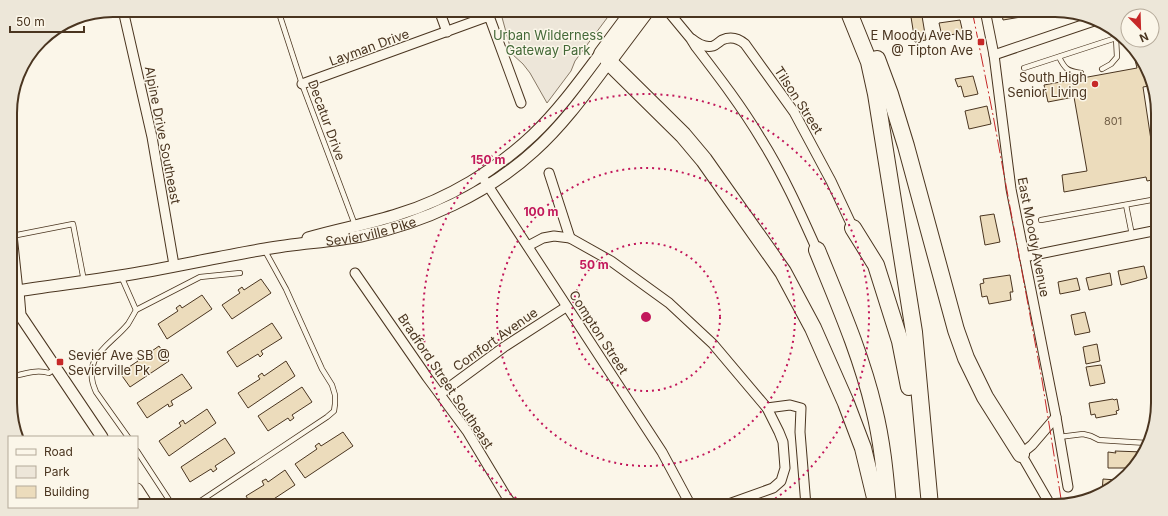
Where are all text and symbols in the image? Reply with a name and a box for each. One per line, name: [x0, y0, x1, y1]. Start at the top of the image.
scale bar: [10, 8, 84, 34]
north arrow: [1120, 8, 1160, 48]
text: 50 m: [16, 14, 45, 29]
street label: Layman Drive: [327, 25, 411, 69]
park label: Urban Wilderness Gateway Park: [493, 27, 603, 58]
place label: E Moody Ave NB @ Tipton Ave: [871, 27, 973, 58]
text: N: [1137, 29, 1151, 45]
marker: E Moody Ave NB @ Tipton Ave: [976, 37, 986, 47]
street label: Tilson Street: [771, 63, 827, 137]
street label: Alpine Drive Southeast: [142, 65, 184, 205]
place label: South High Senior Living: [1007, 69, 1087, 100]
street label: Decatur Drive: [305, 78, 349, 162]
marker: South High Senior Living: [1090, 79, 1100, 89]
house number: 801: [1104, 114, 1122, 128]
text: 150 m: [471, 152, 505, 167]
street label: East Moody Avenue: [1015, 176, 1053, 298]
text: 100 m: [523, 204, 559, 219]
street label: Sevierville Pike: [324, 213, 418, 249]
text: 50 m: [579, 257, 609, 272]
street label: Compton Street: [566, 287, 632, 377]
street label: Comfort Avenue: [450, 304, 540, 374]
street label: Bradford Street Southeast: [395, 310, 497, 452]
centre of rings: [639, 310, 653, 324]
place label: Sevier Ave SB @ Sevierville Pk: [68, 347, 170, 378]
marker: Sevier Ave SB @ Sevierville Pk: [55, 357, 65, 367]
legend: [8, 436, 138, 508]
text: Road: [44, 444, 73, 459]
text: Park: [44, 464, 70, 479]
text: Building: [44, 484, 89, 499]

